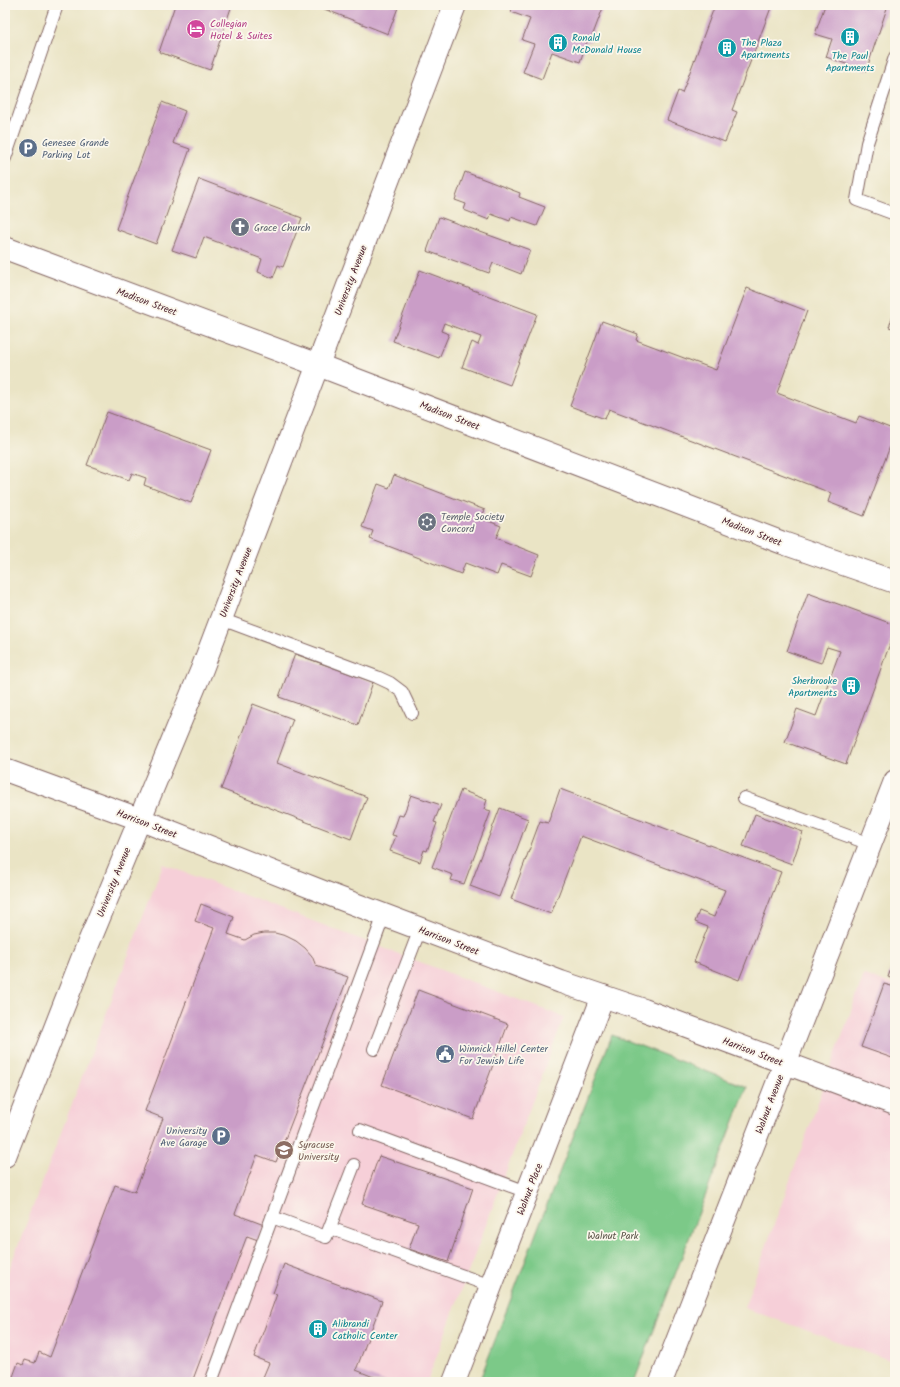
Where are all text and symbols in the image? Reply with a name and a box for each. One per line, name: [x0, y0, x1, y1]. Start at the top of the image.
place label: Collegian Hotel & Suites: [210, 16, 273, 44]
hotel icon: Collegian Hotel & Suites: [185, 18, 207, 40]
building icon: The Paul Apartments: [839, 26, 861, 48]
place label: Ronald McDonald House: [572, 30, 642, 58]
building icon: Ronald McDonald House: [547, 32, 569, 54]
place label: The Plaza Apartments: [741, 35, 790, 63]
building icon: The Plaza Apartments: [716, 37, 738, 59]
place label: The Paul Apartments: [826, 48, 875, 76]
place label: Genesee Grande Parking Lot: [42, 135, 109, 163]
parking icon: Genesee Grande Parking Lot: [17, 137, 39, 159]
church icon: Grace Church: [229, 216, 251, 238]
place label: Grace Church: [254, 220, 310, 236]
street label: University Avenue: [330, 242, 372, 318]
street label: Madison Street: [114, 284, 179, 320]
street label: Madison Street: [417, 397, 482, 435]
place label: Temple Society Concord: [441, 509, 505, 537]
synagogue icon: Temple Society Concord: [416, 511, 438, 533]
street label: Madison Street: [719, 513, 784, 551]
street label: University Avenue: [215, 544, 257, 620]
place label: Sherbrooke Apartments: [788, 673, 838, 701]
building icon: Sherbrooke Apartments: [840, 675, 862, 697]
street label: Harrison Street: [114, 805, 179, 843]
street label: University Avenue: [93, 844, 135, 920]
street label: Harrison Street: [416, 922, 481, 960]
street label: Harrison Street: [720, 1033, 785, 1071]
place label: Winnick Hillel Center For Jewish Life: [459, 1041, 549, 1069]
public building icon: Winnick Hillel Center For Jewish Life: [434, 1043, 456, 1065]
street label: Walnut Avenue: [751, 1072, 789, 1136]
place label: University Ave Garage: [160, 1123, 207, 1151]
parking icon: University Ave Garage: [210, 1125, 232, 1147]
place label: Syracuse University: [298, 1137, 339, 1165]
school or university icon: Syracuse University: [273, 1139, 295, 1161]
street label: Walnut Place: [513, 1161, 547, 1218]
park label: Walnut Park: [587, 1228, 639, 1244]
place label: Alibrandi Catholic Center: [332, 1316, 398, 1344]
building icon: Alibrandi Catholic Center: [307, 1318, 329, 1340]

